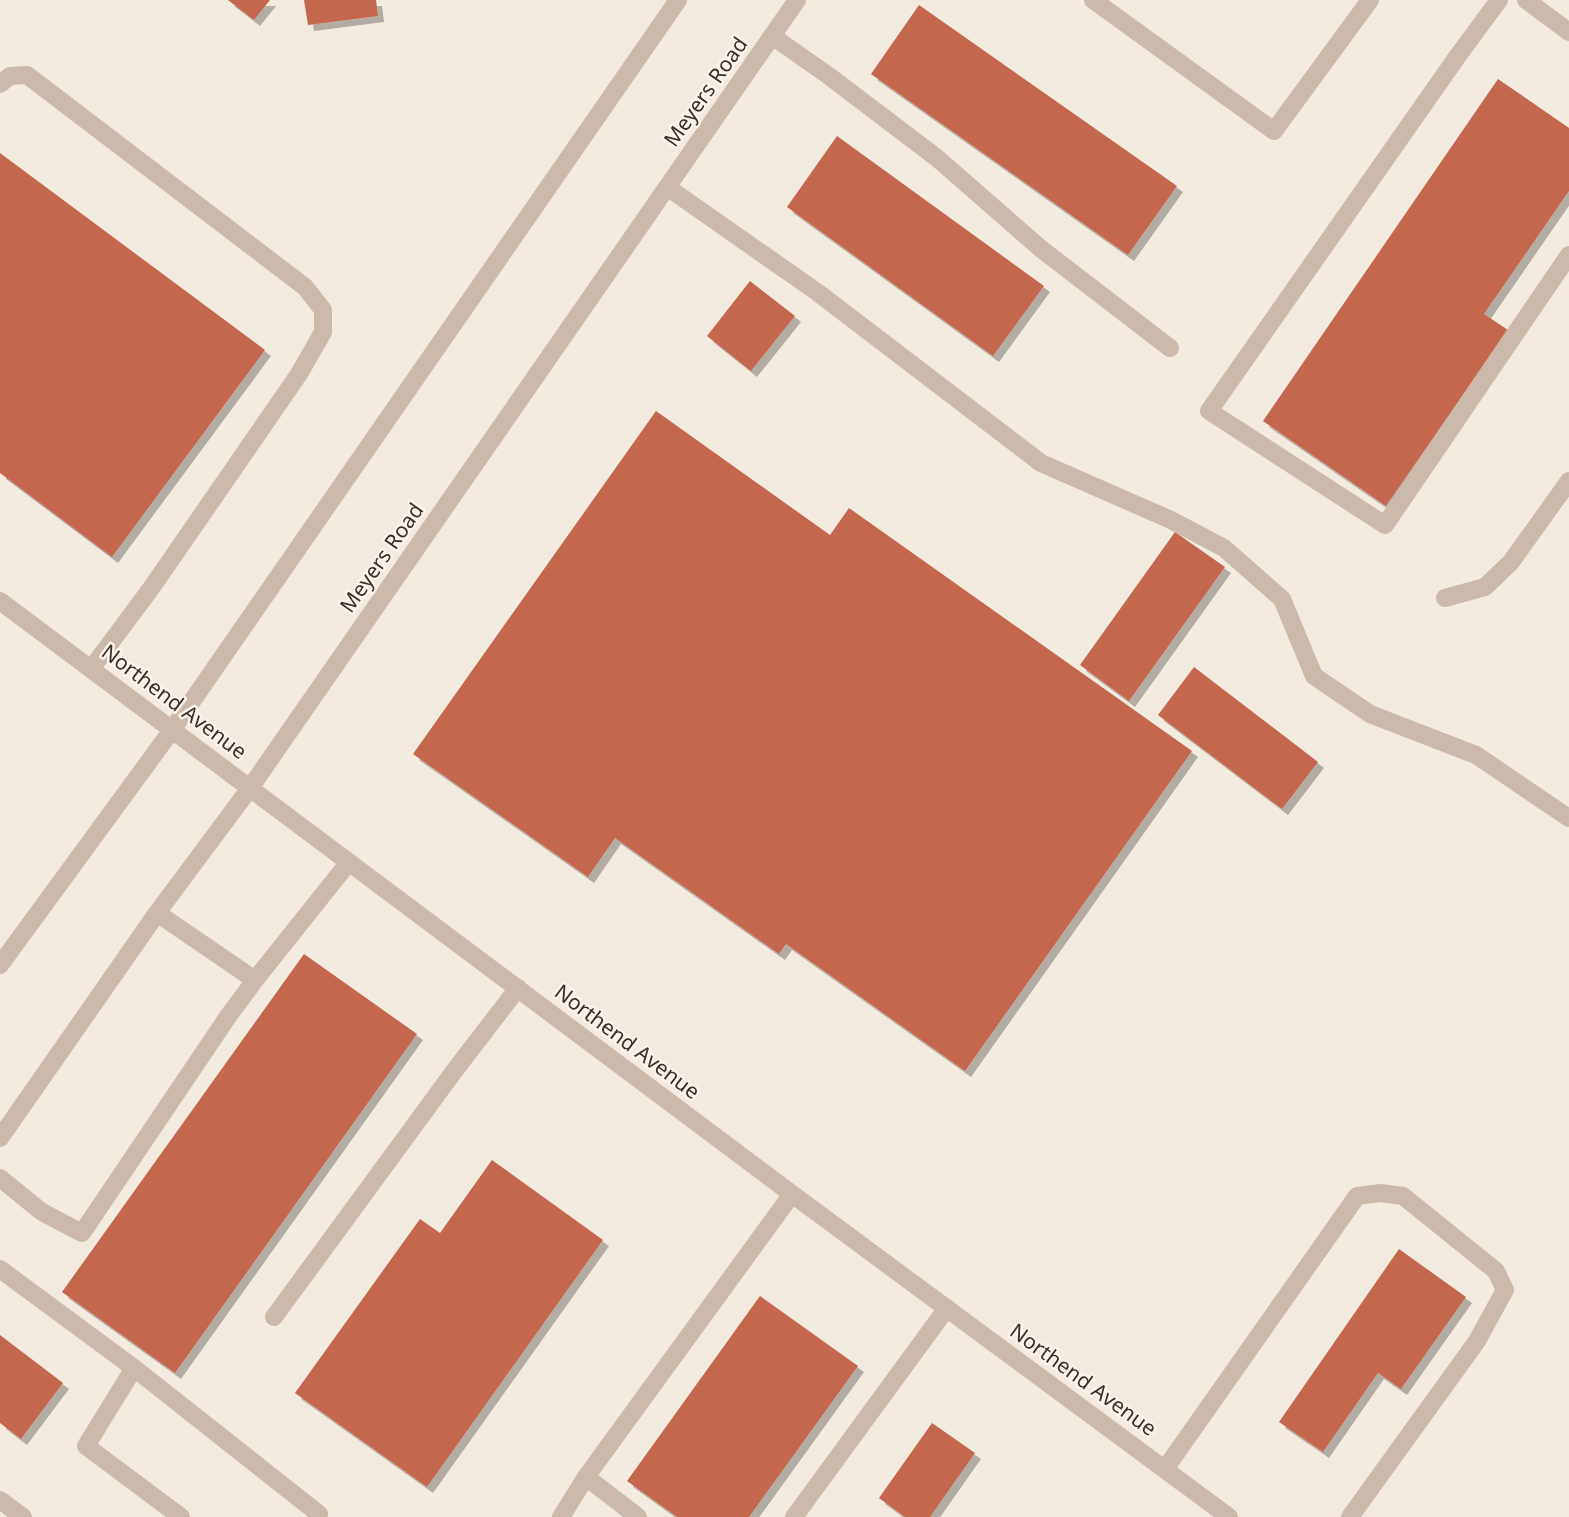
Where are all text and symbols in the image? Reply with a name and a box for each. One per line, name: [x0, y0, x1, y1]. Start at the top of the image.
street label: Meyers Road: [657, 31, 753, 152]
street label: Meyers Road: [333, 497, 429, 618]
street label: Northend Avenue: [96, 637, 253, 765]
street label: Northend Avenue: [549, 977, 706, 1105]
street label: Northend Avenue: [1005, 1316, 1163, 1442]

